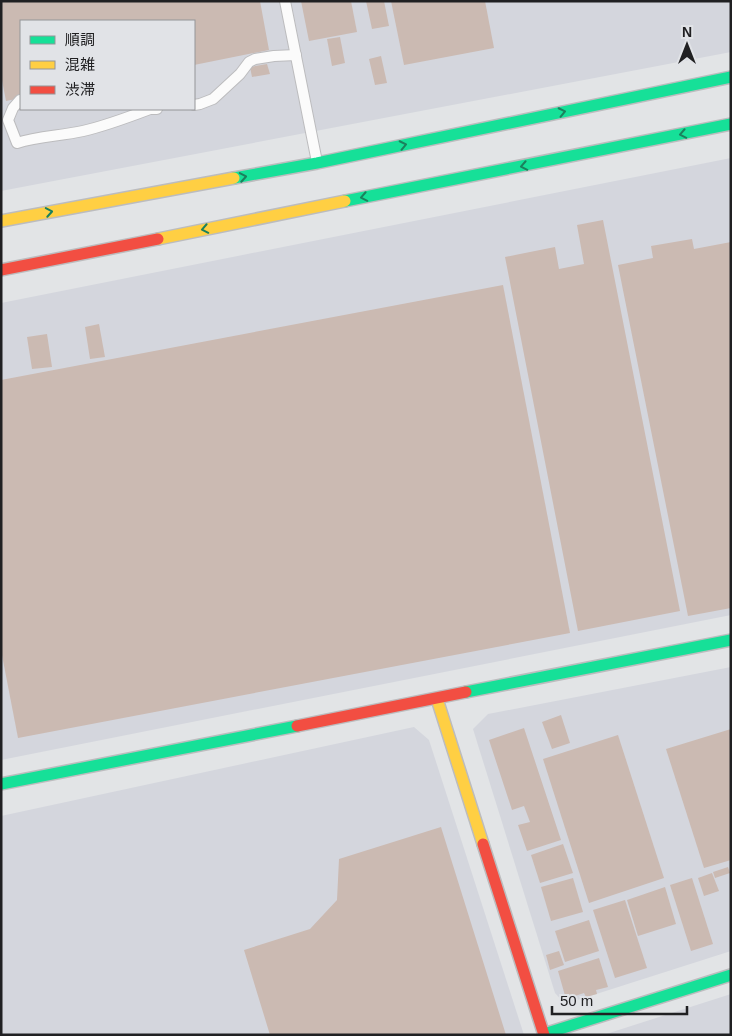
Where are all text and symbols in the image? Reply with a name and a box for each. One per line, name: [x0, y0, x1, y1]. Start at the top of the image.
legend: [20, 20, 195, 110]
north arrow: [662, 20, 712, 70]
text: N: [682, 24, 692, 40]
text: 順調: [65, 31, 95, 48]
text: 混雑: [65, 56, 95, 73]
text: 渋滞: [65, 81, 95, 98]
one-way arrow: [558, 108, 567, 118]
one-way arrow: [679, 128, 687, 138]
one-way arrow: [399, 141, 407, 151]
one-way arrow: [519, 160, 528, 170]
one-way arrow: [239, 172, 248, 182]
one-way arrow: [360, 192, 369, 202]
one-way arrow: [45, 207, 54, 218]
one-way arrow: [200, 224, 209, 234]
scale bar: [552, 984, 687, 1016]
text: 50 m: [560, 992, 593, 1009]

